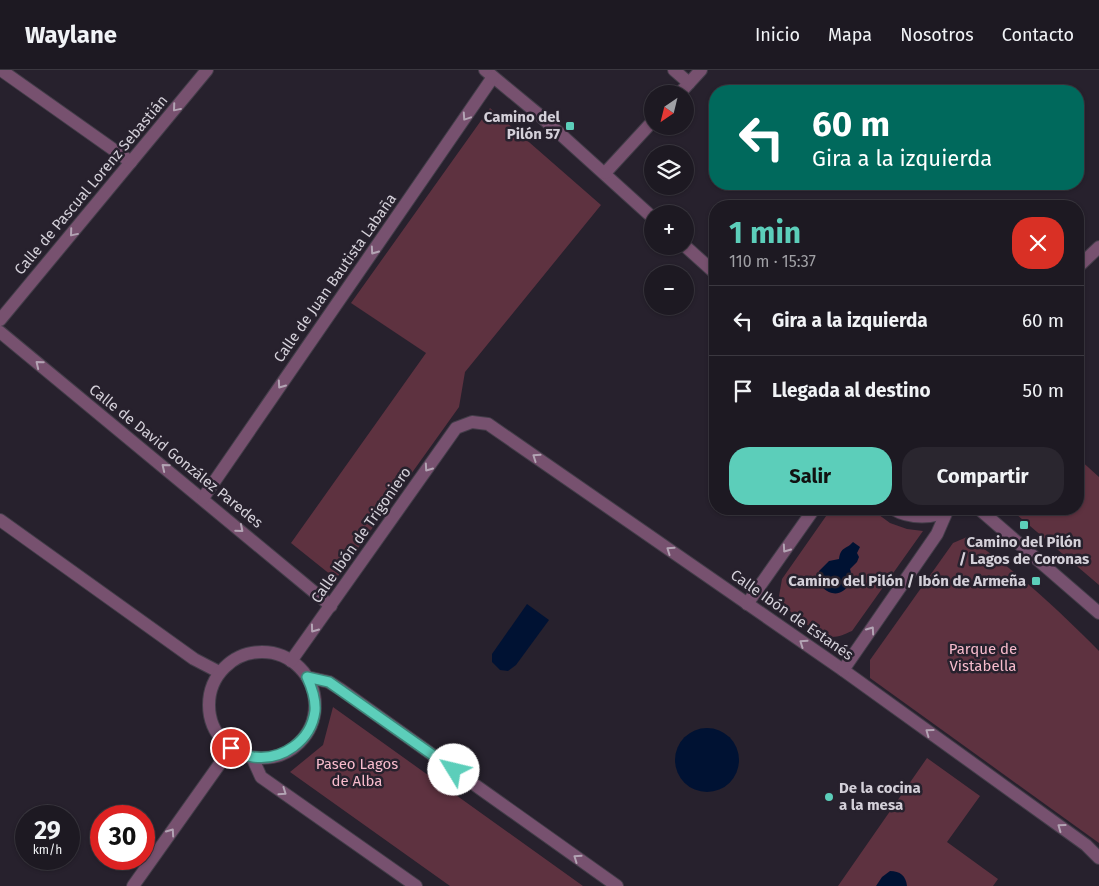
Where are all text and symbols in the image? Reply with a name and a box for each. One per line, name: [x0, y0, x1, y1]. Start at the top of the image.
text: Waylane: [25, 21, 117, 49]
text: Inicio: [755, 24, 800, 46]
text: Mapa: [828, 24, 872, 46]
text: Nosotros: [900, 24, 974, 46]
text: Contacto: [1002, 24, 1074, 46]
north arrow: [644, 85, 694, 135]
map controls: [644, 85, 694, 315]
street label: Calle de Pascual Lorenz Sebastián: [11, 92, 171, 278]
one-way arrow: [173, 102, 182, 111]
text: 60 m: [812, 103, 890, 145]
icon: left: [729, 105, 794, 170]
place label: Camino del Pilón 57: [484, 108, 561, 143]
one-way arrow: [463, 111, 472, 121]
marker: Camino del Pilón 57: [564, 120, 576, 132]
button: layers: [644, 145, 694, 195]
text: Gira a la izquierda: [812, 145, 992, 172]
street label: Calle de Juan Bautista Labaña: [270, 190, 400, 366]
button: +: [644, 205, 694, 255]
text: 1 min: [729, 215, 801, 251]
button: close: [1012, 217, 1064, 269]
one-way arrow: [69, 227, 78, 236]
one-way arrow: [371, 245, 380, 255]
text: 110 m · 15:37: [729, 252, 816, 271]
button: −: [644, 265, 694, 315]
icon: left: [729, 307, 757, 335]
text: Gira a la izquierda: [772, 309, 928, 332]
text: 60 m: [1022, 309, 1064, 332]
one-way arrow: [36, 361, 45, 370]
icon: arrive: [729, 377, 757, 405]
one-way arrow: [278, 379, 287, 388]
text: Llegada al destino: [772, 379, 931, 402]
text: 50 m: [1023, 379, 1064, 402]
street label: Calle de David González Paredes: [86, 380, 266, 532]
button: Salir: [729, 447, 892, 505]
button: Compartir: [902, 447, 1064, 505]
one-way arrow: [532, 454, 542, 463]
one-way arrow: [425, 462, 434, 472]
street label: Calle Ibón de Trigoniero: [307, 463, 415, 607]
one-way arrow: [162, 465, 171, 473]
marker: Camino del Pilón / Lagos de Coronas: [1018, 519, 1030, 531]
one-way arrow: [235, 524, 244, 533]
place label: Camino del Pilón / Lagos de Coronas: [959, 533, 1089, 568]
one-way arrow: [783, 543, 792, 553]
one-way arrow: [666, 547, 676, 556]
street label: Calle Ibón de Estanés: [727, 566, 857, 664]
place label: Camino del Pilón / Ibón de Armeña: [788, 572, 1026, 590]
marker: Camino del Pilón / Ibón de Armeña: [1030, 575, 1042, 587]
one-way arrow: [311, 623, 320, 633]
one-way arrow: [865, 626, 874, 636]
one-way arrow: [799, 640, 809, 649]
park label: Parque de Vistabella: [949, 640, 1017, 675]
pin: [210, 727, 252, 769]
one-way arrow: [925, 729, 935, 738]
icon: arrive: [217, 734, 245, 762]
position arrow: [427, 743, 479, 795]
park label: Paseo Lagos de Alba: [316, 755, 398, 790]
place label: De la cocina a la mesa: [839, 779, 921, 814]
one-way arrow: [277, 786, 287, 795]
marker: De la cocina a la mesa: [823, 791, 835, 803]
speed limit sign: 30: [90, 805, 155, 870]
text: 29: [34, 816, 61, 846]
one-way arrow: [1057, 824, 1067, 833]
one-way arrow: [165, 828, 174, 838]
text: km/h: [33, 843, 62, 857]
one-way arrow: [573, 855, 583, 864]

